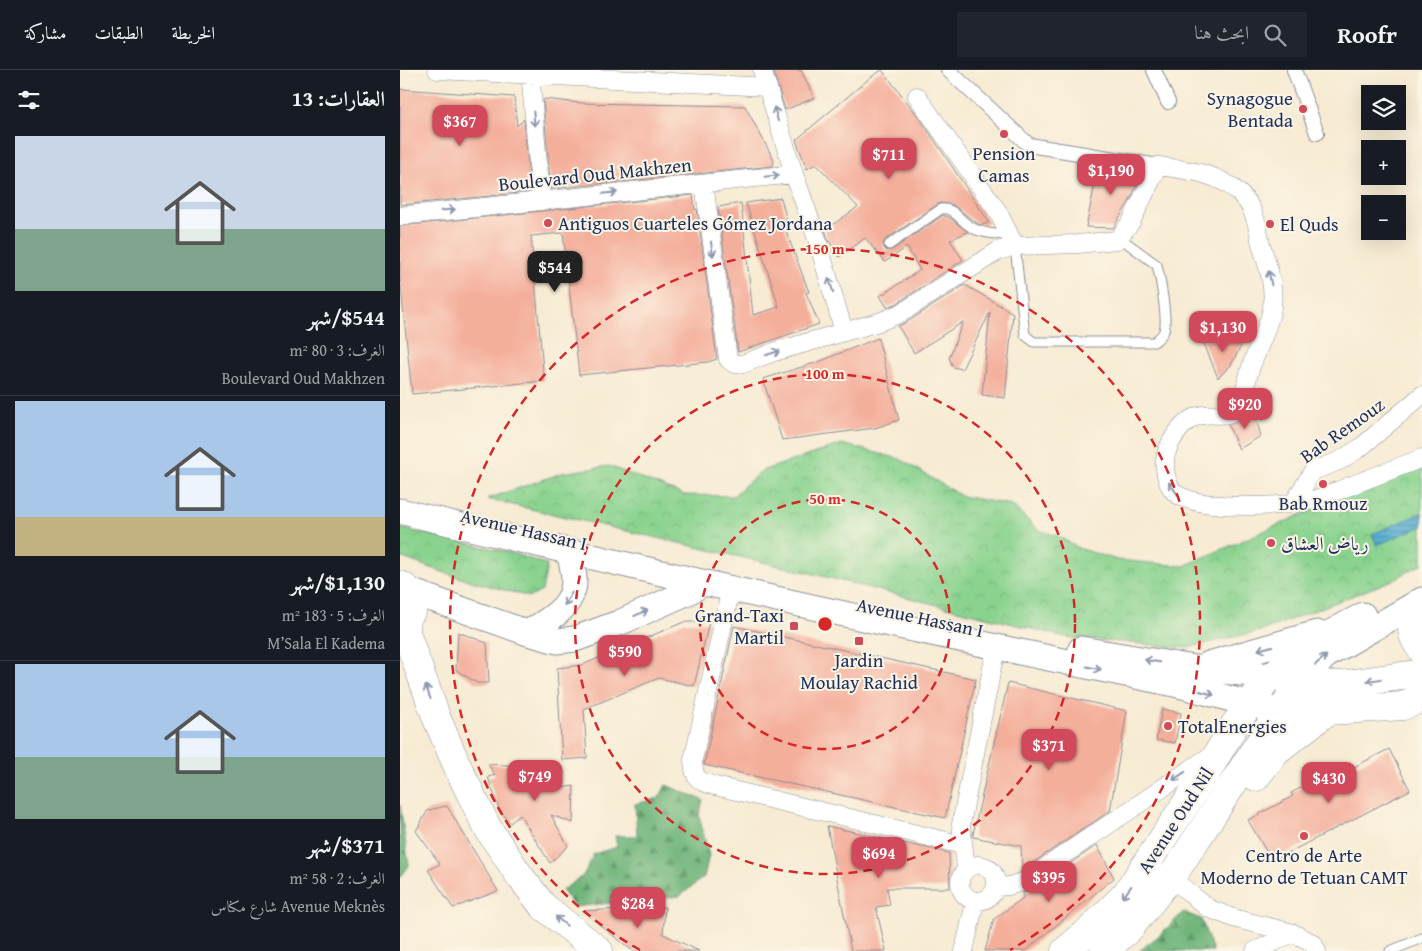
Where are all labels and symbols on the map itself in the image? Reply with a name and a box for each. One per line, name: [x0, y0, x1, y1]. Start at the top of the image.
place label: Synagogue Bentada: [1207, 84, 1293, 134]
marker: Synagogue Bentada: [1297, 103, 1309, 115]
pin: $367: [430, 104, 490, 147]
one-way arrow: [771, 106, 781, 122]
one-way arrow: [530, 110, 539, 126]
marker: Pension Camas: [998, 128, 1010, 140]
pin: $711: [859, 138, 919, 180]
place label: Pension Camas: [972, 139, 1036, 189]
street label: Boulevard Oud Makhzen: [497, 150, 693, 198]
pin: $1,190: [1070, 154, 1152, 196]
one-way arrow: [763, 171, 779, 181]
one-way arrow: [602, 188, 618, 198]
one-way arrow: [440, 205, 456, 215]
place label: Antiguos Cuarteles Gómez Jordana: [558, 209, 832, 237]
place label: El Quds: [1280, 210, 1339, 238]
marker: Antiguos Cuarteles Gómez Jordana: [542, 217, 554, 229]
marker: El Quds: [1264, 218, 1276, 230]
text: 150 m: [805, 238, 845, 259]
one-way arrow: [708, 241, 718, 257]
pin: $544: [525, 250, 585, 293]
one-way arrow: [1265, 271, 1274, 287]
one-way arrow: [825, 278, 835, 294]
pin: $1,130: [1182, 310, 1264, 353]
one-way arrow: [765, 348, 780, 357]
text: 100 m: [805, 363, 845, 384]
pin: $920: [1215, 388, 1275, 430]
street label: Bab Remouz: [1294, 391, 1390, 469]
marker: Bab Rmouz: [1317, 478, 1329, 490]
one-way arrow: [1168, 481, 1178, 495]
text: 50 m: [809, 488, 841, 509]
place label: Bab Rmouz: [1279, 489, 1367, 517]
street label: Avenue Hassan I: [458, 501, 590, 557]
place label: رياض العشاق: [1281, 529, 1369, 557]
marker: رياض العشاق: [1265, 537, 1277, 549]
street label: Avenue Hassan I: [854, 590, 986, 644]
one-way arrow: [563, 591, 573, 606]
place label: Grand-Taxi Martil: [695, 601, 784, 651]
one-way arrow: [633, 608, 648, 618]
centre of rings: [816, 615, 834, 633]
marker: Grand-Taxi Martil: [788, 620, 800, 632]
pin: $590: [595, 634, 655, 677]
marker: Jardin Moulay Rachid: [853, 635, 865, 647]
one-way arrow: [1257, 644, 1273, 654]
place label: Jardin Moulay Rachid: [800, 646, 919, 696]
one-way arrow: [1315, 654, 1328, 666]
one-way arrow: [1145, 655, 1161, 665]
one-way arrow: [1085, 664, 1101, 673]
one-way arrow: [1366, 675, 1382, 685]
one-way arrow: [423, 685, 432, 701]
one-way arrow: [1199, 688, 1215, 698]
place label: TotalEnergies: [1178, 712, 1287, 740]
marker: TotalEnergies: [1162, 720, 1174, 732]
pin: $371: [1019, 728, 1079, 771]
pin: $749: [505, 760, 565, 802]
street label: Avenue Oud Nil: [1130, 761, 1220, 879]
pin: $430: [1299, 762, 1359, 804]
one-way arrow: [1172, 771, 1186, 782]
marker: Centro de Arte Moderno de Tetuan CAMT: [1298, 830, 1310, 842]
pin: $694: [849, 836, 909, 879]
place label: Centro de Arte Moderno de Tetuan CAMT: [1200, 841, 1408, 891]
pin: $395: [1019, 860, 1079, 903]
one-way arrow: [1122, 885, 1132, 899]
pin: $284: [608, 886, 668, 929]
one-way arrow: [555, 915, 568, 926]

